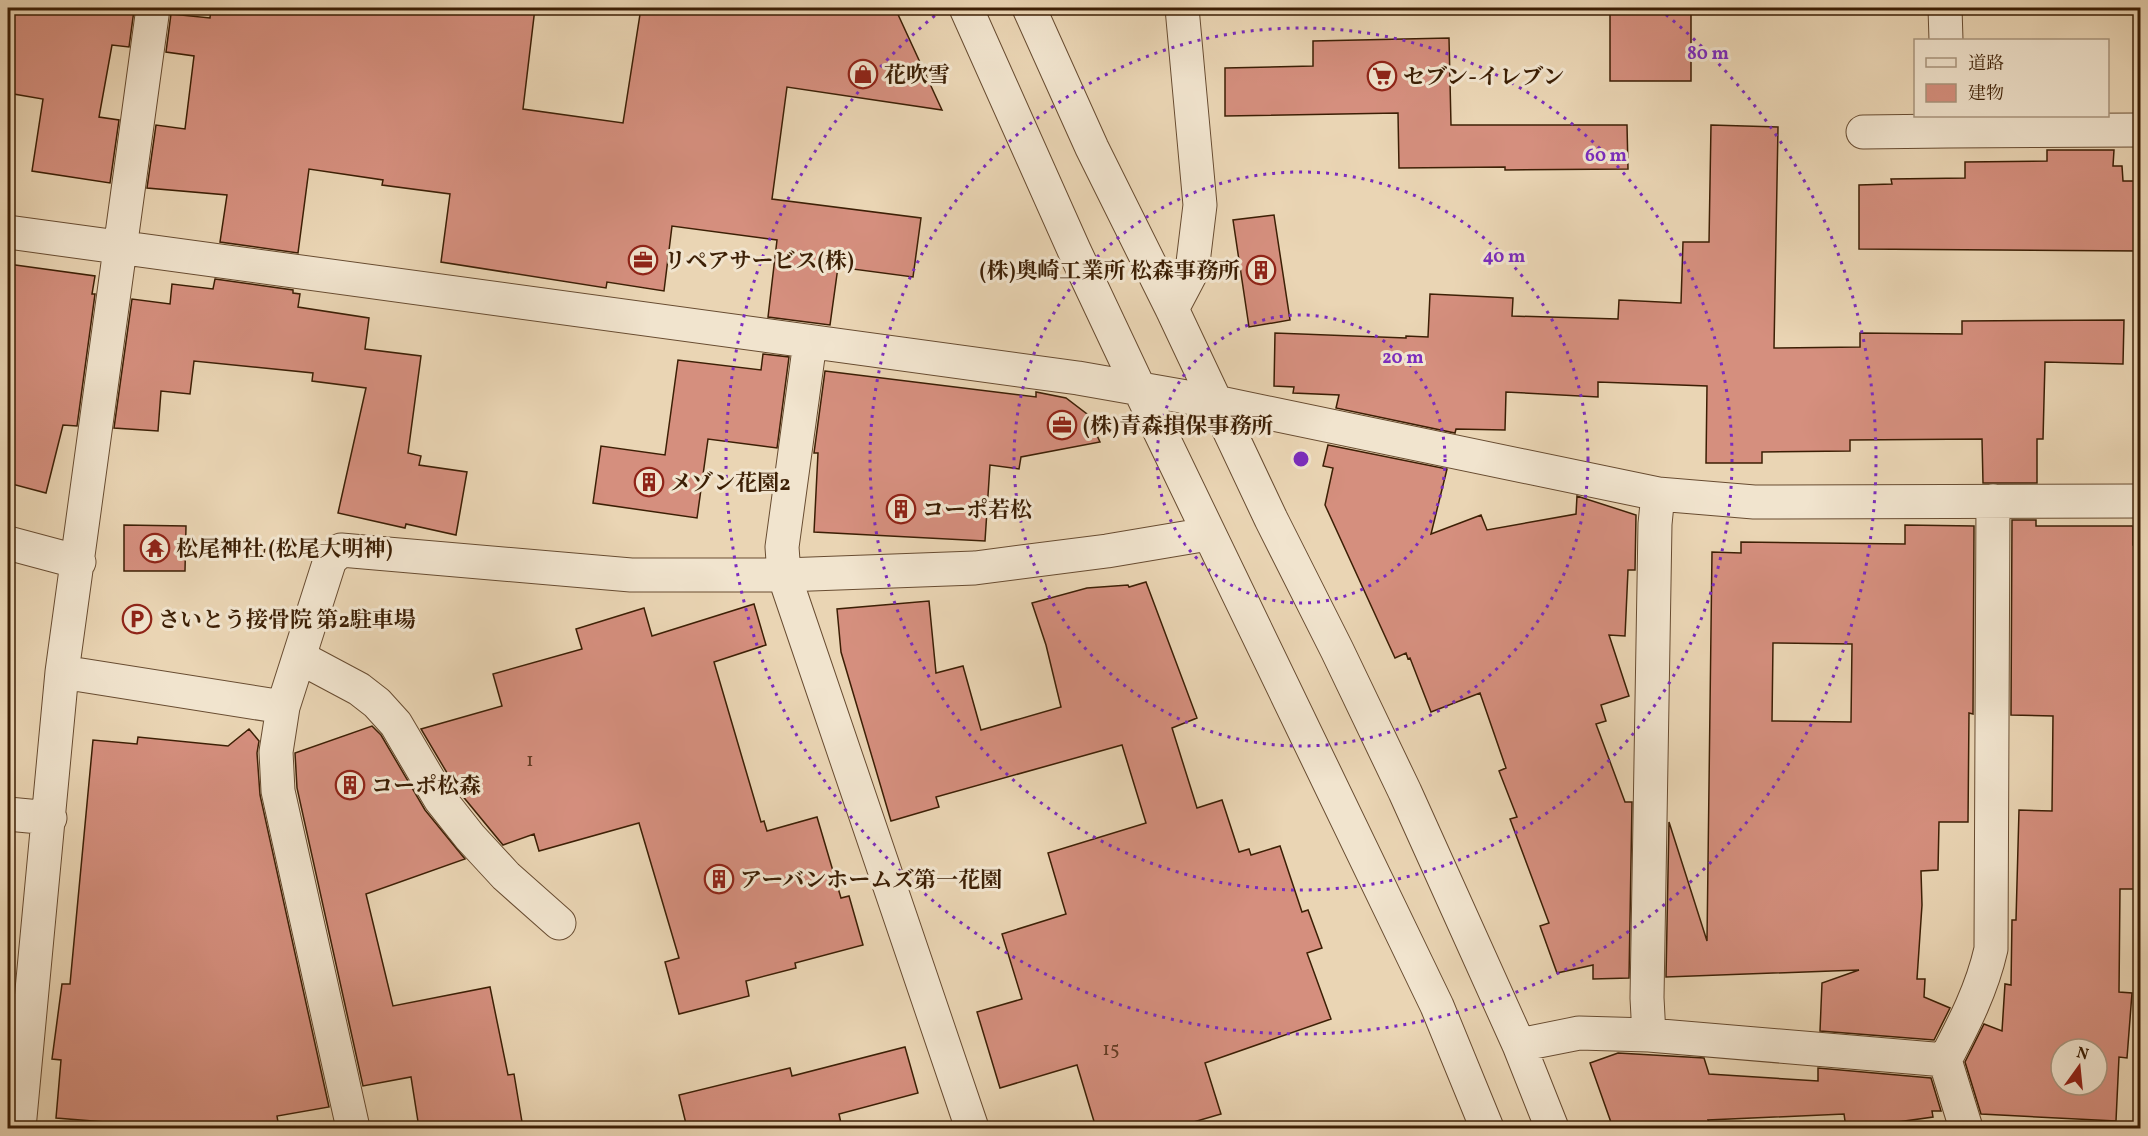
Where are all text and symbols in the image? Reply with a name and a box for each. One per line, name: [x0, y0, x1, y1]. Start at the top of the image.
legend: [1914, 39, 2109, 117]
text: 80 m: [1687, 42, 1729, 67]
text: 道路: [1968, 52, 2004, 77]
shop icon: 花吹雪: [847, 58, 879, 90]
supermarket icon: セブン-イレブン: [1366, 60, 1398, 92]
place label: 花吹雪: [884, 61, 950, 92]
place label: セブン-イレブン: [1403, 63, 1564, 94]
text: 建物: [1968, 82, 2004, 107]
text: 60 m: [1585, 144, 1627, 169]
office icon: リペアサービス(株): [627, 244, 659, 276]
text: 40 m: [1483, 245, 1525, 270]
place label: リペアサービス(株): [664, 247, 854, 278]
building icon: (株)奥崎工業所 松森事務所: [1245, 254, 1277, 286]
place label: (株)奥崎工業所 松森事務所: [979, 257, 1240, 288]
text: 20 m: [1382, 346, 1424, 371]
office icon: (株)青森損保事務所: [1046, 409, 1078, 441]
place label: (株)青森損保事務所: [1083, 412, 1273, 443]
centre of rings: [1291, 449, 1311, 469]
building icon: メゾン花園2: [633, 466, 665, 498]
place label: メゾン花園2: [670, 469, 791, 500]
building icon: コーポ若松: [885, 493, 917, 525]
place label: コーポ若松: [922, 496, 1032, 527]
temple icon: 松尾神社 (松尾大明神): [139, 532, 171, 564]
place label: 松尾神社 (松尾大明神): [176, 535, 393, 566]
parking icon: さいとう接骨院 第2駐車場: [121, 603, 153, 635]
place label: さいとう接骨院 第2駐車場: [158, 606, 416, 637]
house number: 1: [526, 747, 534, 775]
building icon: コーポ松森: [334, 769, 366, 801]
place label: コーポ松森: [371, 772, 481, 803]
building icon: アーバンホームズ第一花園: [703, 863, 735, 895]
place label: アーバンホームズ第一花園: [740, 866, 1002, 897]
house number: 15: [1102, 1036, 1120, 1064]
north arrow: [2049, 1037, 2109, 1097]
text: N: [2074, 1042, 2091, 1067]

